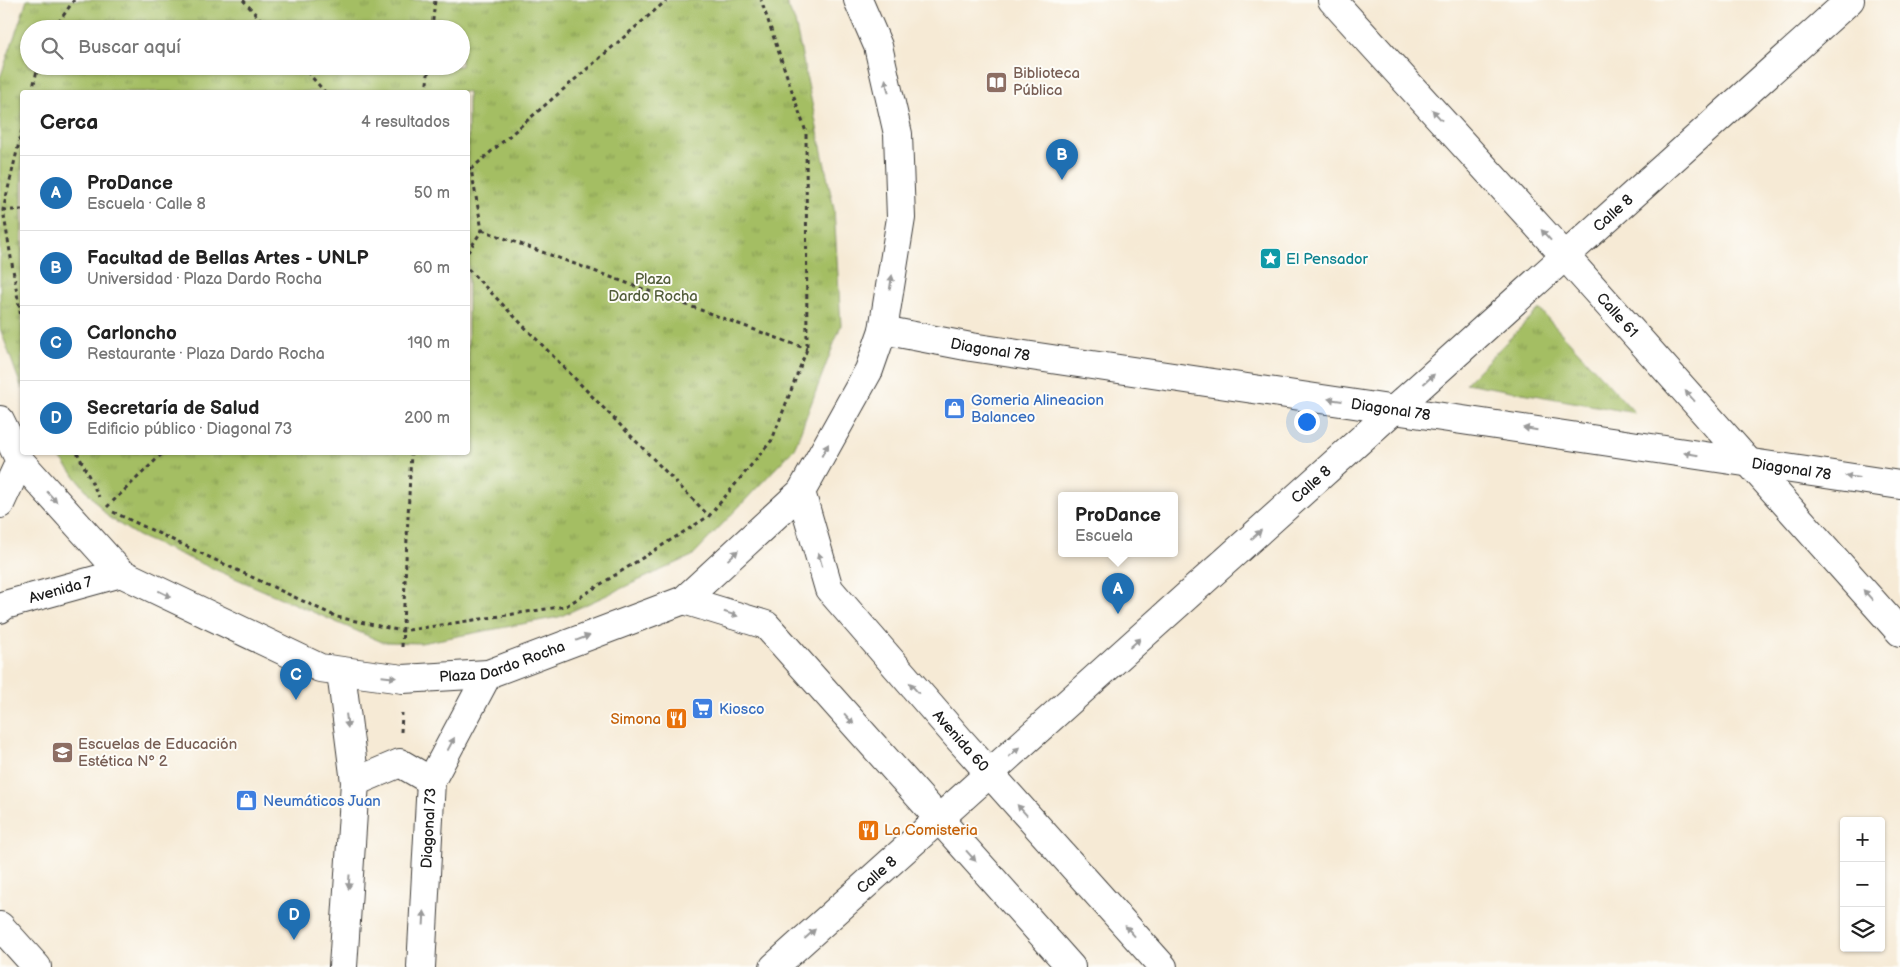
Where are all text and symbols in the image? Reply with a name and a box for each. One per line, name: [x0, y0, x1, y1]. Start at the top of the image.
search box: [20, 20, 470, 75]
icon: search: [38, 34, 66, 62]
text: Buscar aquí: [78, 36, 181, 59]
place label: Biblioteca Pública: [1013, 64, 1080, 100]
library icon: Biblioteca Pública: [985, 70, 1009, 94]
one-way arrow: [883, 79, 891, 94]
text: Cerca: [40, 110, 98, 135]
one-way arrow: [1431, 110, 1443, 122]
text: 4 resultados: [361, 113, 450, 132]
pin: B: [1046, 139, 1078, 180]
text: ProDance: [87, 172, 173, 195]
text: A: [51, 184, 61, 203]
text: 50 m: [414, 184, 450, 203]
street label: Calle 8: [1589, 190, 1637, 236]
text: Escuela · Calle 8: [87, 195, 206, 214]
one-way arrow: [1541, 229, 1552, 242]
text: Facultad de Bellas Artes - UNLP: [87, 247, 368, 270]
place icon: El Pensador: [1258, 247, 1282, 271]
place label: El Pensador: [1286, 250, 1369, 269]
text: B: [50, 259, 62, 278]
text: 60 m: [413, 259, 450, 278]
text: Universidad · Plaza Dardo Rocha: [87, 270, 322, 289]
park label: Plaza Dardo Rocha: [608, 270, 698, 306]
one-way arrow: [887, 273, 895, 289]
street label: Calle 61: [1592, 288, 1642, 341]
text: Carloncho: [87, 322, 177, 345]
text: C: [50, 334, 62, 353]
text: 190 m: [408, 334, 450, 353]
street label: Diagonal 78: [949, 334, 1032, 365]
text: Restaurante · Plaza Dardo Rocha: [87, 345, 325, 364]
one-way arrow: [1422, 373, 1434, 385]
one-way arrow: [1684, 390, 1696, 402]
place label: Gomeria Alineacion Balanceo: [971, 391, 1104, 427]
street label: Diagonal 78: [1350, 394, 1432, 425]
one-way arrow: [1327, 396, 1343, 404]
text: Secretaría de Salud: [87, 397, 259, 420]
shop icon: Gomeria Alineacion Balanceo: [943, 397, 967, 421]
text: D: [50, 409, 62, 428]
text: 200 m: [404, 409, 450, 428]
your location: [1294, 409, 1320, 435]
text: Edificio público · Diagonal 73: [87, 420, 292, 439]
one-way arrow: [1522, 425, 1538, 433]
one-way arrow: [820, 443, 829, 457]
one-way arrow: [1683, 449, 1699, 457]
street label: Diagonal 78: [1750, 454, 1833, 484]
street label: Calle 8: [1287, 461, 1335, 507]
one-way arrow: [1843, 473, 1859, 481]
one-way arrow: [46, 490, 58, 502]
popup: [1058, 492, 1178, 557]
text: ProDance: [1075, 504, 1161, 527]
text: Escuela: [1075, 527, 1133, 546]
one-way arrow: [1249, 529, 1262, 540]
one-way arrow: [727, 549, 739, 561]
one-way arrow: [816, 551, 824, 566]
street label: Avenida 7: [27, 572, 95, 607]
pin: A: [1102, 573, 1134, 614]
one-way arrow: [1862, 589, 1873, 602]
one-way arrow: [158, 590, 172, 598]
one-way arrow: [724, 611, 739, 619]
one-way arrow: [575, 634, 590, 642]
street label: Plaza Dardo Rocha: [439, 636, 567, 686]
one-way arrow: [1128, 637, 1140, 649]
pin: C: [280, 659, 312, 700]
one-way arrow: [381, 673, 397, 681]
one-way arrow: [909, 681, 920, 694]
supermarket icon: Kiosco: [691, 697, 715, 721]
place label: Kiosco: [719, 700, 765, 719]
street label: Avenida 60: [929, 706, 993, 776]
restaurant icon: Simona: [665, 707, 689, 731]
place label: Simona: [611, 710, 661, 729]
one-way arrow: [343, 713, 351, 729]
one-way arrow: [843, 713, 855, 725]
place label: Escuelas de Educación Estética Nº 2: [78, 735, 237, 771]
one-way arrow: [447, 736, 455, 751]
school or university icon: Escuelas de Educación Estética Nº 2: [50, 741, 74, 765]
one-way arrow: [1007, 746, 1020, 757]
street label: Diagonal 73: [417, 787, 440, 869]
shop icon: Neumáticos Juan: [235, 789, 259, 813]
place label: Neumáticos Juan: [263, 792, 381, 811]
one-way arrow: [1016, 804, 1028, 816]
map controls: [1840, 817, 1885, 952]
button: +: [1840, 817, 1885, 862]
restaurant icon: La Comisteria: [856, 818, 880, 842]
place label: La Comisteria: [884, 821, 978, 840]
one-way arrow: [965, 849, 977, 861]
street label: Calle 8: [853, 852, 901, 898]
button: −: [1840, 862, 1885, 907]
one-way arrow: [344, 875, 352, 891]
pin: D: [278, 899, 310, 940]
button: layers: [1840, 907, 1885, 952]
one-way arrow: [420, 910, 428, 926]
one-way arrow: [1125, 924, 1136, 937]
one-way arrow: [803, 929, 816, 940]

